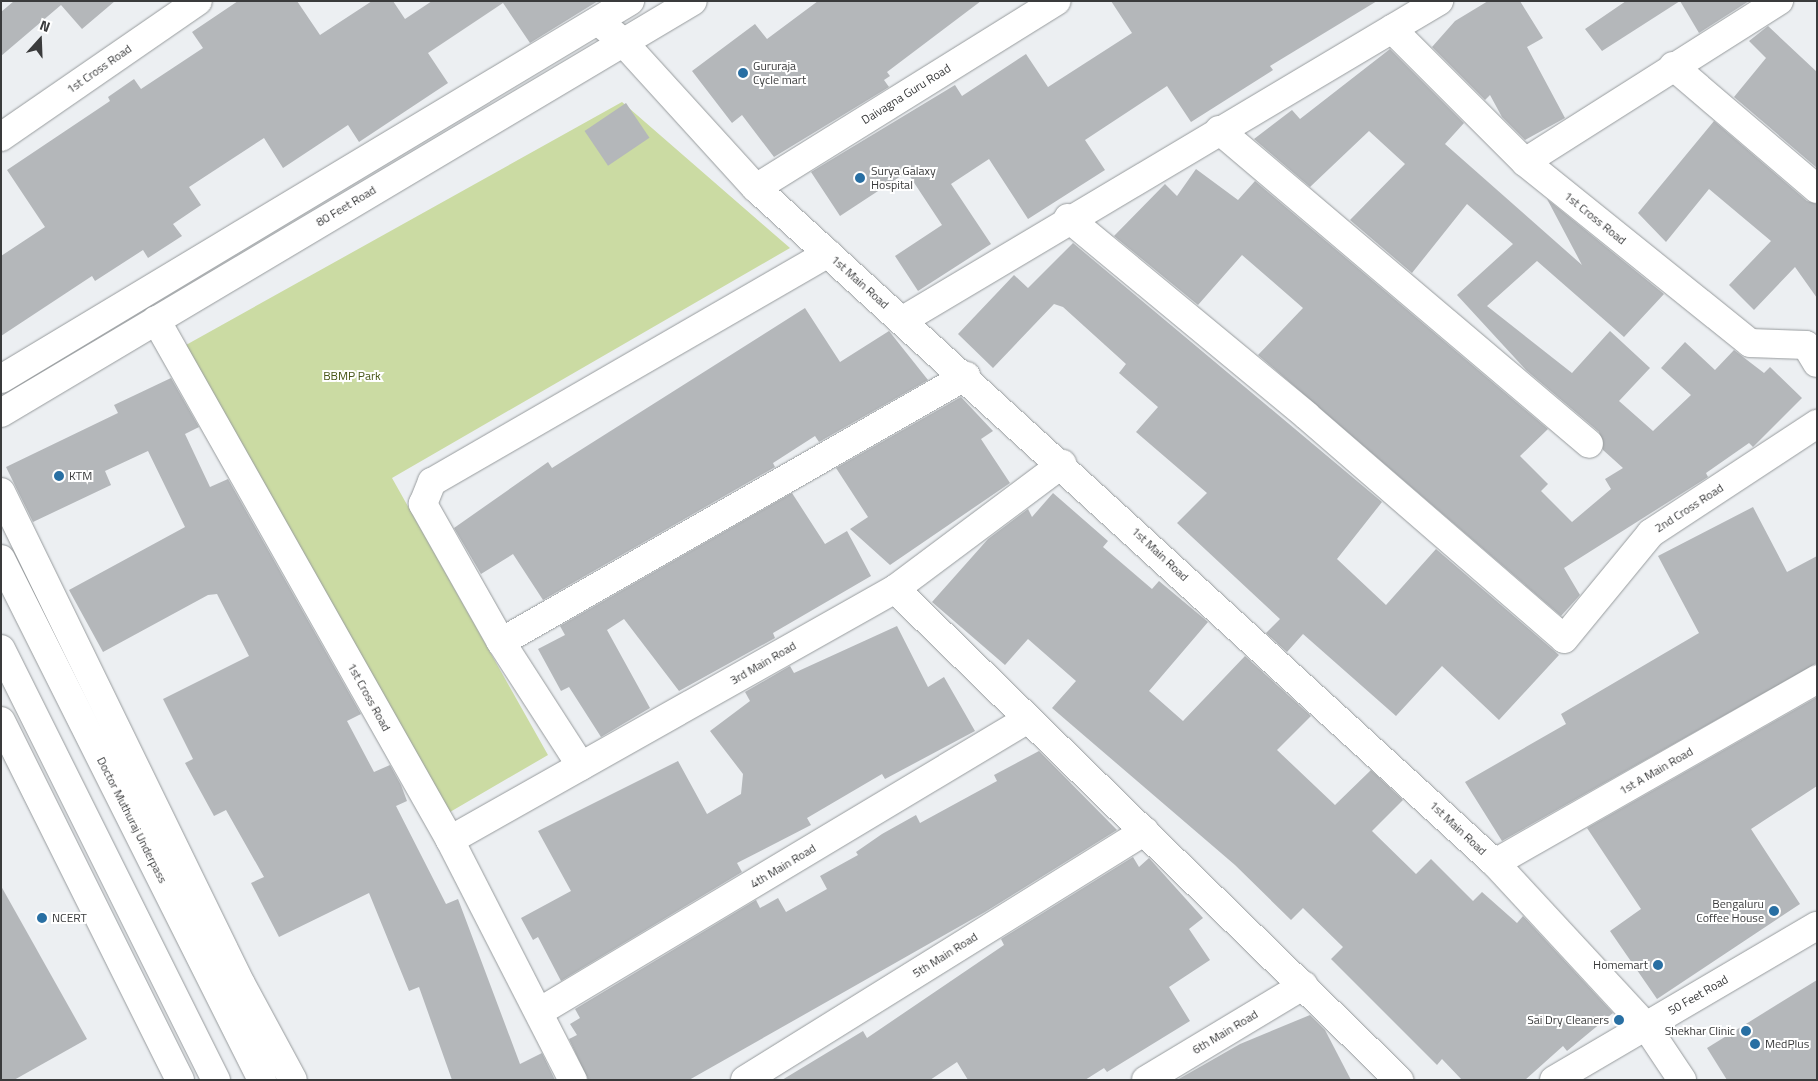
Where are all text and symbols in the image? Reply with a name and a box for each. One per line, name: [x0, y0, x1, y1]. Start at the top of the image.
text: N: [37, 14, 53, 37]
north arrow: [15, 15, 65, 65]
street label: 1st Cross Road: [64, 41, 134, 97]
place label: Gururaja Cycle mart: [753, 59, 806, 87]
street label: Daivagna Guru Road: [859, 61, 953, 127]
marker: Gururaja Cycle mart: [737, 67, 749, 79]
place label: Surya Galaxy Hospital: [871, 164, 936, 192]
marker: Surya Galaxy Hospital: [853, 171, 867, 185]
street label: 80 Feet Road: [314, 183, 378, 229]
street label: 1st Cross Road: [1561, 189, 1629, 247]
street label: 1st Main Road: [828, 252, 892, 312]
park label: BBMP Park: [323, 369, 381, 383]
place label: KTM: [69, 469, 92, 483]
marker: KTM: [53, 470, 65, 482]
street label: 2nd Cross Road: [1652, 481, 1726, 535]
street label: 1st Main Road: [1128, 524, 1192, 584]
street label: 3rd Main Road: [728, 638, 798, 688]
street label: 1st Cross Road: [344, 660, 394, 734]
street label: 1st A Main Road: [1617, 744, 1695, 798]
street label: Doctor Muthuraj Underpass: [94, 754, 170, 886]
street label: 1st Main Road: [1426, 798, 1490, 858]
street label: 4th Main Road: [748, 841, 818, 891]
place label: Bengaluru Coffee House: [1696, 897, 1764, 925]
marker: Bengaluru Coffee House: [1768, 905, 1780, 917]
place label: NCERT: [52, 911, 87, 925]
marker: NCERT: [36, 912, 48, 924]
street label: 5th Main Road: [910, 929, 980, 981]
place label: Homemart: [1593, 958, 1648, 972]
marker: Homemart: [1652, 959, 1664, 971]
street label: 50 Feet Road: [1665, 972, 1731, 1018]
street label: 6th Main Road: [1190, 1007, 1260, 1057]
place label: Sai Dry Cleaners: [1527, 1013, 1609, 1027]
marker: Sai Dry Cleaners: [1613, 1014, 1625, 1026]
place label: Shekhar Clinic: [1665, 1024, 1735, 1038]
marker: Shekhar Clinic: [1739, 1024, 1753, 1038]
place label: MedPlus: [1765, 1037, 1809, 1051]
marker: MedPlus: [1749, 1038, 1761, 1050]

